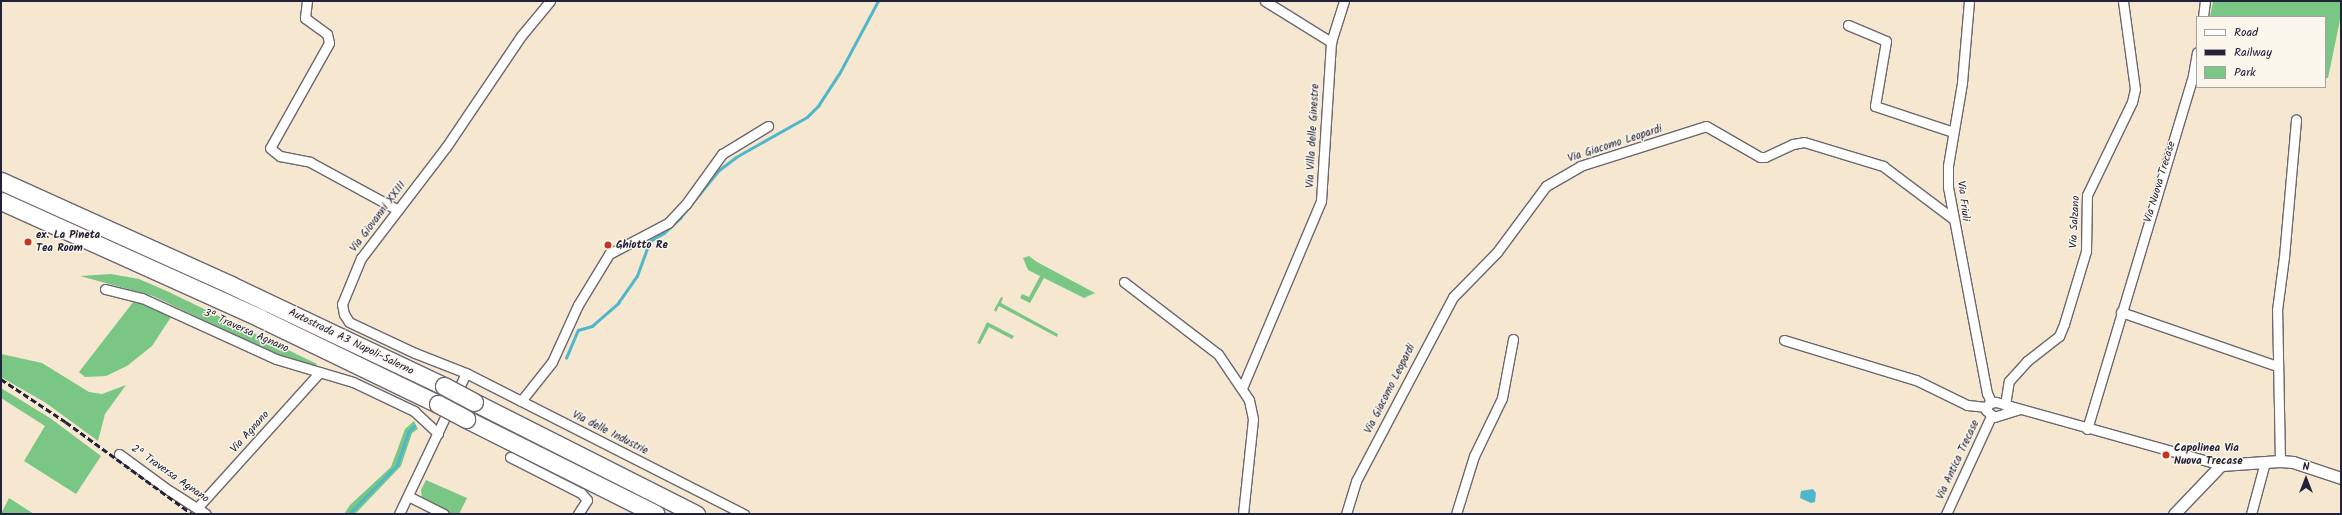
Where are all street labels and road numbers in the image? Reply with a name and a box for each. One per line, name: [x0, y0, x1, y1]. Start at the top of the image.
street label: Via Villa delle Ginestre: [1304, 84, 1322, 188]
street label: Via Giacomo Leopardi: [1566, 122, 1664, 166]
street label: Via Nuova Trecase: [2141, 140, 2179, 224]
street label: Via Giovanni XXIII: [347, 179, 409, 255]
street label: Via Friuli: [1954, 180, 1972, 222]
street label: Via Salzano: [2067, 195, 2083, 249]
street label: 3ª Traversa Agnano: [201, 306, 291, 356]
street label: Autostrada A3 Napoli-Salerno: [286, 306, 416, 378]
street label: Via Giacomo Leopardi: [1362, 342, 1418, 436]
street label: Via Agnano: [228, 408, 272, 456]
street label: Via delle Industrie: [570, 408, 650, 458]
street label: Via Antica Trecase: [1934, 418, 1982, 502]
street label: 2ª Traversa Agnano: [129, 442, 211, 506]

